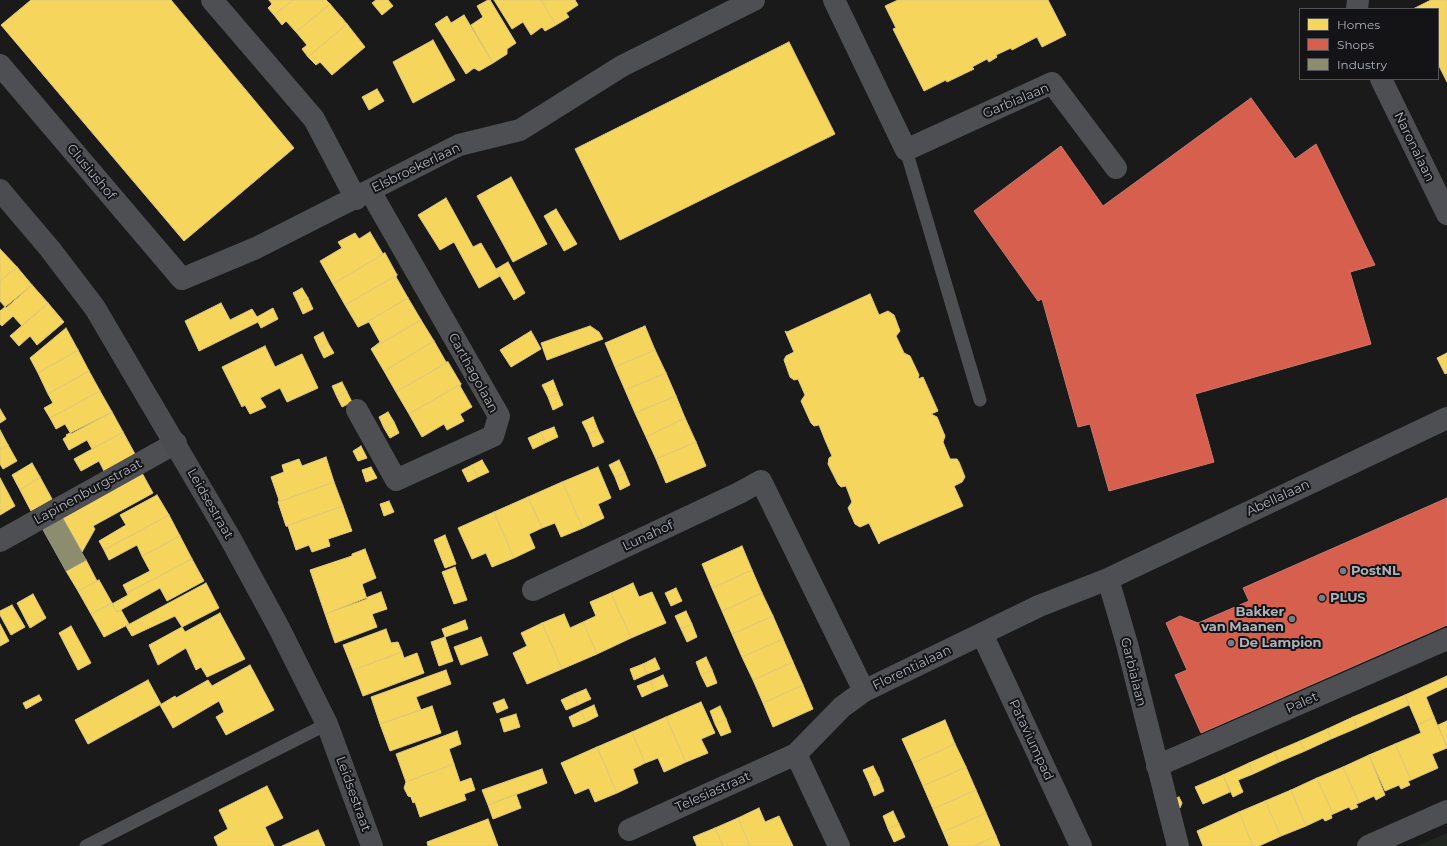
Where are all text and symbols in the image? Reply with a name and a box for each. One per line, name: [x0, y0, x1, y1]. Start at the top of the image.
legend: [1299, 8, 1439, 80]
text: Homes: [1337, 17, 1380, 32]
text: Shops: [1337, 37, 1374, 52]
text: Industry: [1337, 57, 1387, 72]
street label: Garbialaan: [981, 80, 1051, 122]
street label: Naronalaan: [1390, 110, 1438, 184]
street label: Elsbroekerlaan: [369, 140, 463, 196]
street label: Clusiushof: [63, 141, 119, 203]
street label: Carthagolaan: [445, 330, 501, 416]
street label: Lapinenburgstraat: [31, 456, 145, 528]
street label: Leidsestraat: [184, 466, 236, 542]
street label: Abellalaan: [1244, 477, 1312, 519]
street label: Lunahof: [620, 517, 676, 555]
place label: PostNL: [1351, 563, 1400, 579]
marker: PostNL: [1338, 566, 1348, 576]
place label: PLUS: [1330, 590, 1366, 606]
marker: PLUS: [1317, 593, 1327, 603]
place label: Bakker van Maanen: [1201, 604, 1284, 635]
marker: Bakker van Maanen: [1287, 614, 1297, 624]
place label: De Lampion: [1239, 635, 1322, 651]
street label: Garbialaan: [1117, 636, 1149, 708]
marker: De Lampion: [1226, 638, 1236, 648]
street label: Florentialaan: [870, 642, 954, 694]
street label: Palet: [1284, 689, 1320, 717]
street label: Pataviumpad: [1005, 697, 1057, 783]
street label: Leidsestraat: [332, 754, 374, 834]
street label: Telesiastraat: [673, 769, 753, 815]

